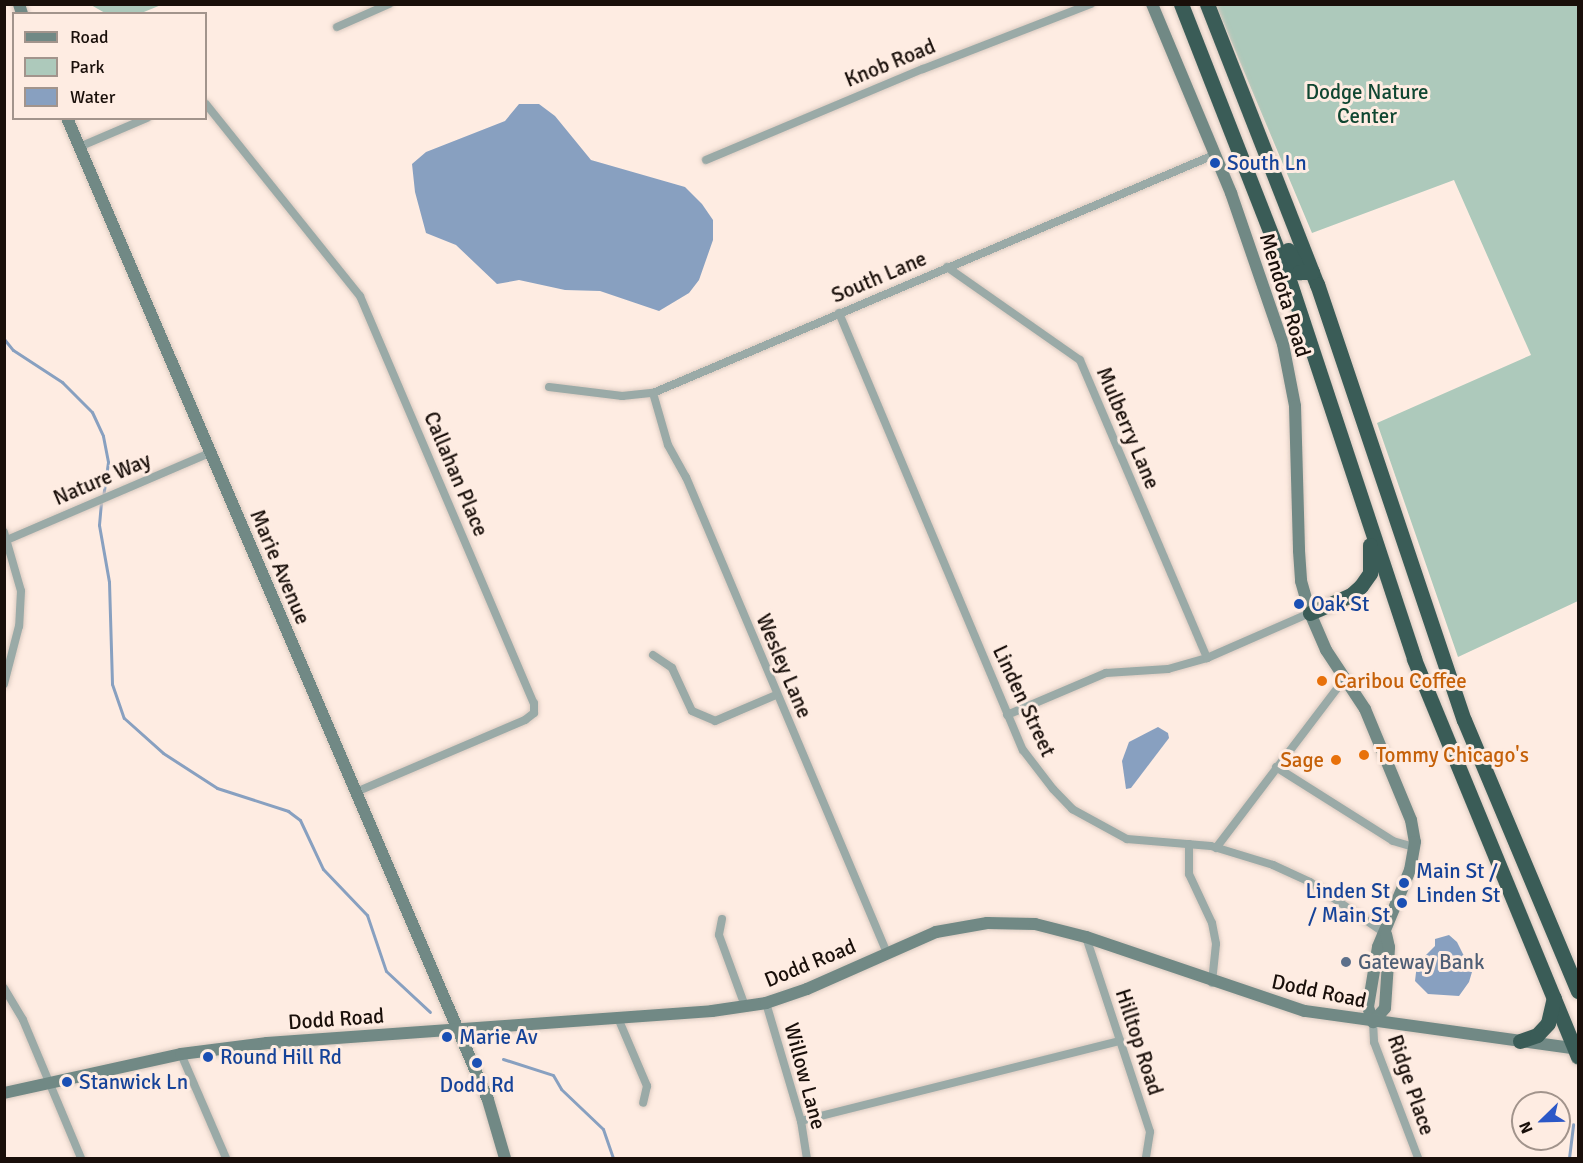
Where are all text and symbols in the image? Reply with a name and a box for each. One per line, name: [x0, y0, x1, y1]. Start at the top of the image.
legend: [12, 12, 207, 120]
text: Road: [70, 26, 109, 48]
street label: Knob Road: [841, 33, 939, 93]
text: Park: [70, 56, 105, 78]
park label: Dodge Nature Center: [1305, 79, 1429, 129]
text: Water: [70, 86, 115, 108]
place label: South Ln: [1227, 150, 1307, 176]
marker: South Ln: [1208, 156, 1222, 170]
street label: Mendota Road: [1254, 230, 1316, 360]
street label: South Lane: [828, 246, 930, 308]
street label: Mulberry Lane: [1091, 363, 1165, 493]
street label: Callahan Place: [418, 408, 494, 540]
street label: Nature Way: [50, 447, 154, 511]
street label: Marie Avenue: [245, 506, 315, 628]
place label: Oak St: [1311, 591, 1369, 617]
marker: Oak St: [1292, 597, 1306, 611]
street label: Wesley Lane: [751, 610, 817, 722]
street label: Linden Street: [987, 641, 1061, 761]
place label: Caribou Coffee: [1334, 668, 1467, 694]
marker: Caribou Coffee: [1315, 674, 1329, 688]
place label: Tommy Chicago's: [1376, 742, 1529, 768]
place label: Sage: [1280, 747, 1324, 773]
marker: Tommy Chicago's: [1357, 748, 1371, 762]
marker: Sage: [1329, 753, 1343, 767]
place label: Main St / Linden St: [1416, 858, 1500, 908]
marker: Main St / Linden St: [1397, 876, 1411, 890]
place label: Linden St / Main St: [1306, 878, 1390, 928]
marker: Linden St / Main St: [1395, 896, 1409, 910]
street label: Dodd Road: [761, 933, 859, 993]
place label: Gateway Bank: [1358, 949, 1484, 975]
marker: Gateway Bank: [1339, 955, 1353, 969]
street label: Dodd Road: [1269, 969, 1369, 1013]
street label: Hilltop Road: [1110, 986, 1168, 1098]
street label: Dodd Road: [287, 1003, 385, 1035]
street label: Willow Lane: [779, 1020, 831, 1132]
place label: Marie Av: [459, 1024, 538, 1050]
marker: Marie Av: [440, 1030, 454, 1044]
street label: Ridge Place: [1382, 1031, 1440, 1139]
place label: Round Hill Rd: [220, 1044, 342, 1070]
marker: Round Hill Rd: [201, 1050, 215, 1064]
marker: Dodd Rd: [470, 1056, 484, 1070]
place label: Stanwick Ln: [79, 1069, 188, 1095]
place label: Dodd Rd: [440, 1072, 514, 1098]
marker: Stanwick Ln: [60, 1075, 74, 1089]
north arrow: [1511, 1091, 1571, 1151]
text: N: [1515, 1118, 1538, 1136]

